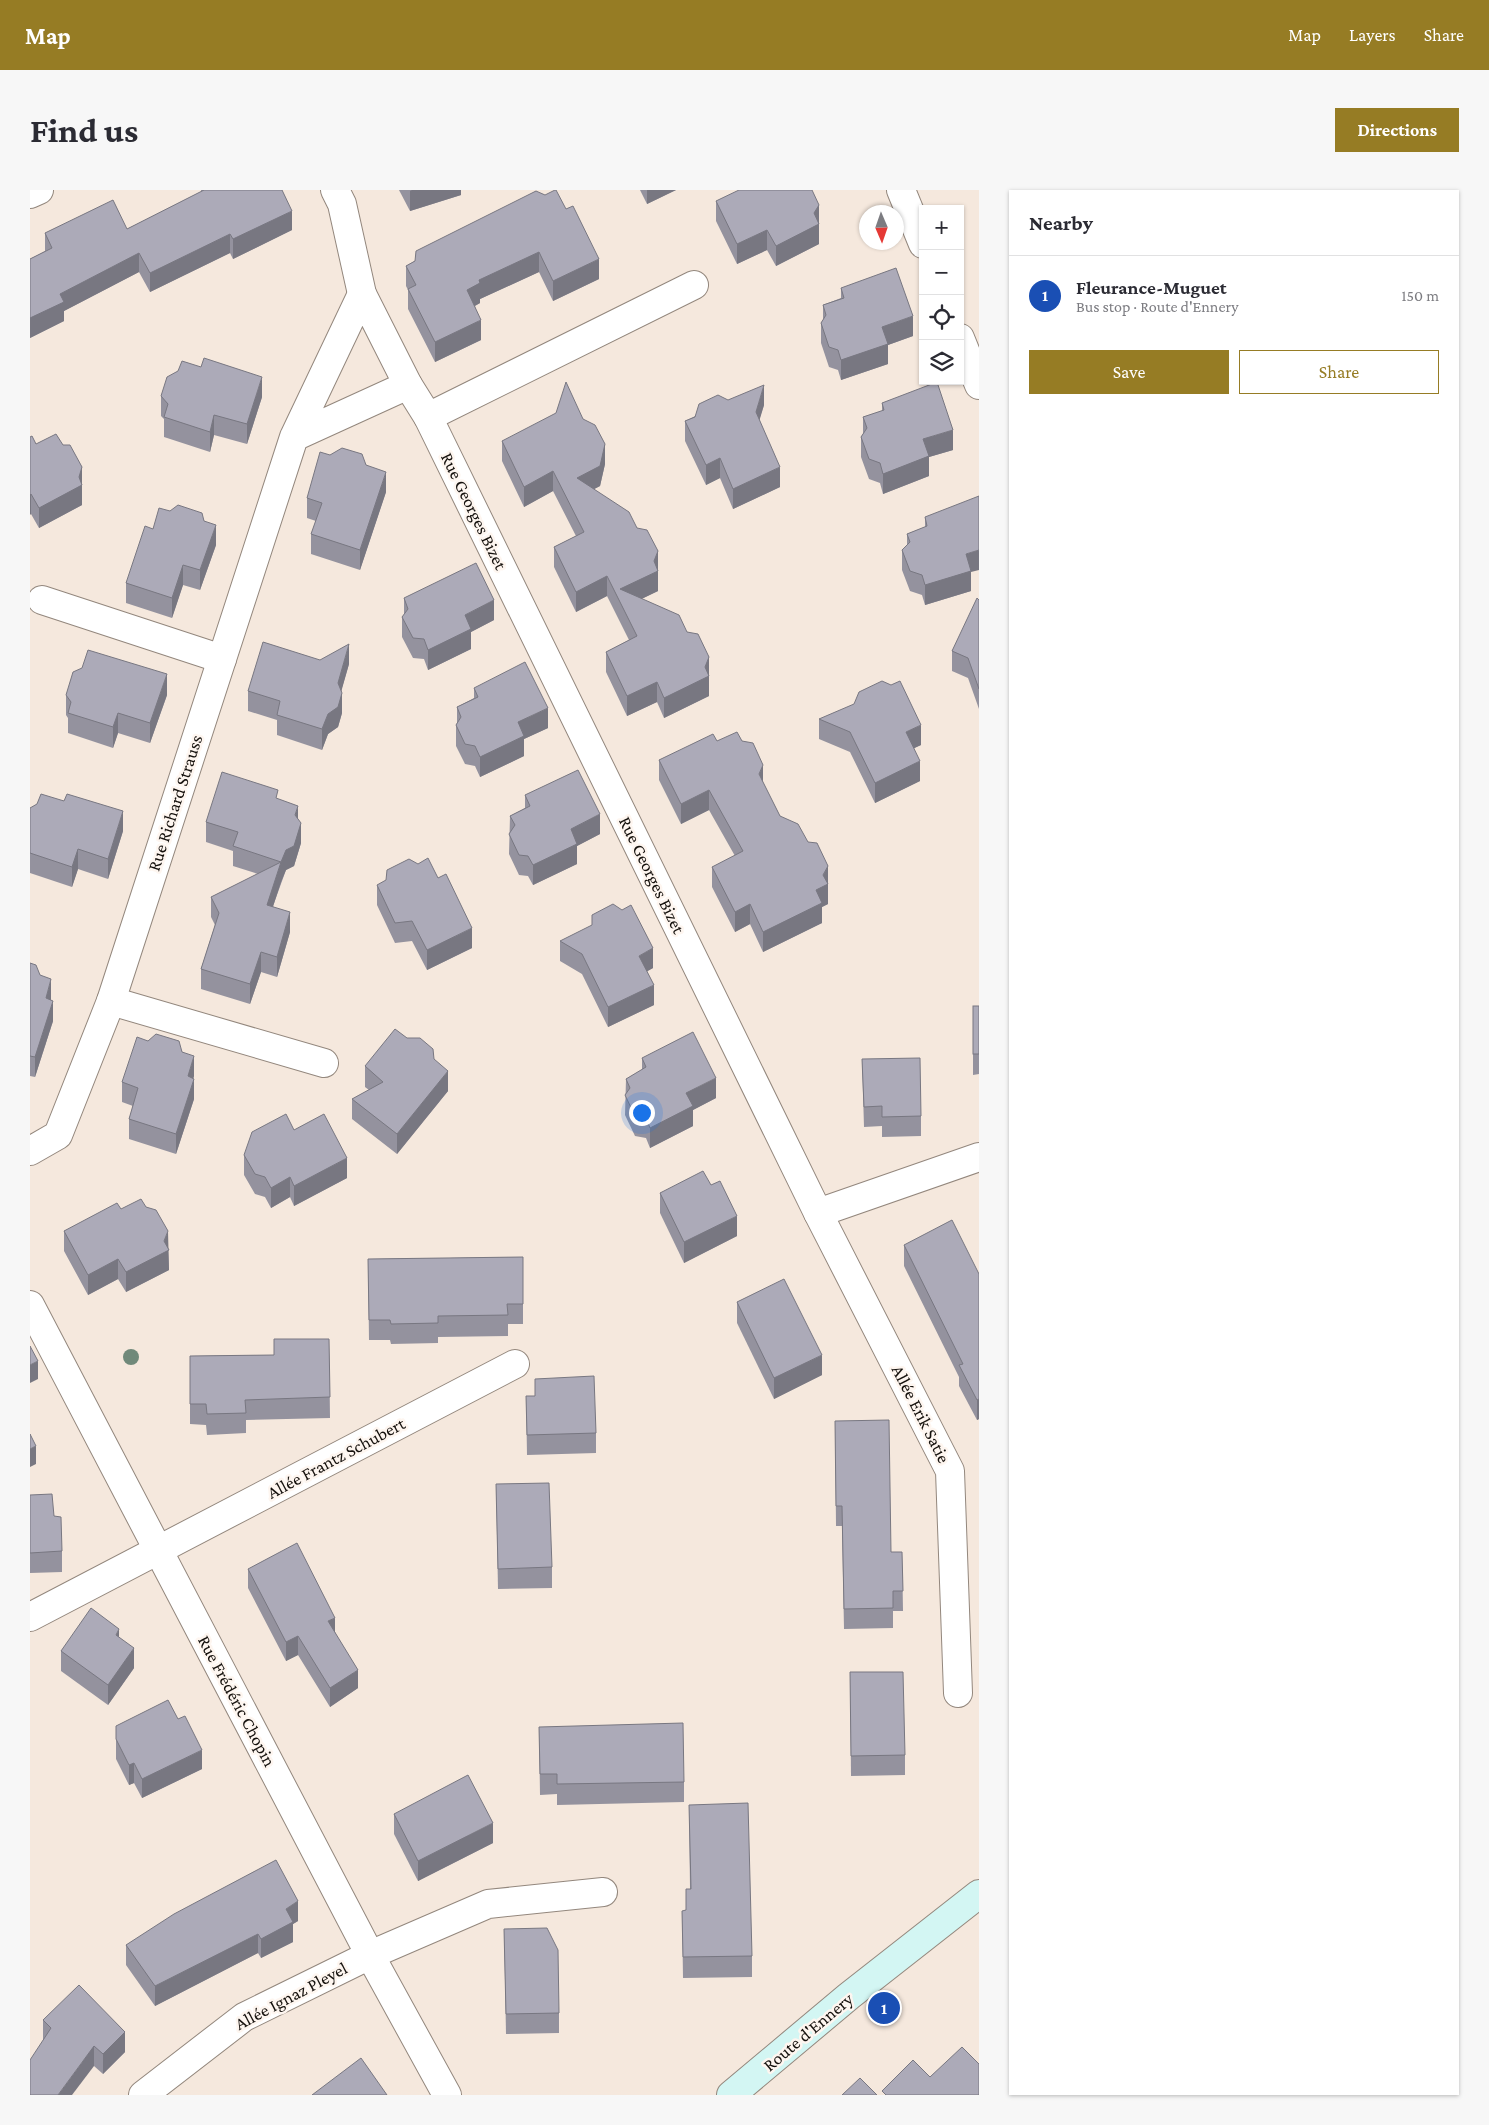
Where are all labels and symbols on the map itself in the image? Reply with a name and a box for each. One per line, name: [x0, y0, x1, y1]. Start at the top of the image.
north arrow: [859, 205, 904, 250]
street label: Rue Georges Bizet: [437, 449, 511, 574]
street label: Rue Richard Strauss: [144, 732, 206, 874]
street label: Rue Georges Bizet: [615, 813, 689, 938]
your location: [629, 1100, 655, 1126]
street label: Allée Erik Satie: [888, 1362, 954, 1466]
street label: Allée Frantz Schubert: [264, 1413, 409, 1503]
street label: Rue Frédéric Chopin: [194, 1632, 280, 1770]
street label: Allée Ignaz Pleyel: [231, 1958, 351, 2034]
street label: Route d'Ennery: [759, 1988, 857, 2075]
pin: 1: [868, 1989, 900, 2027]

